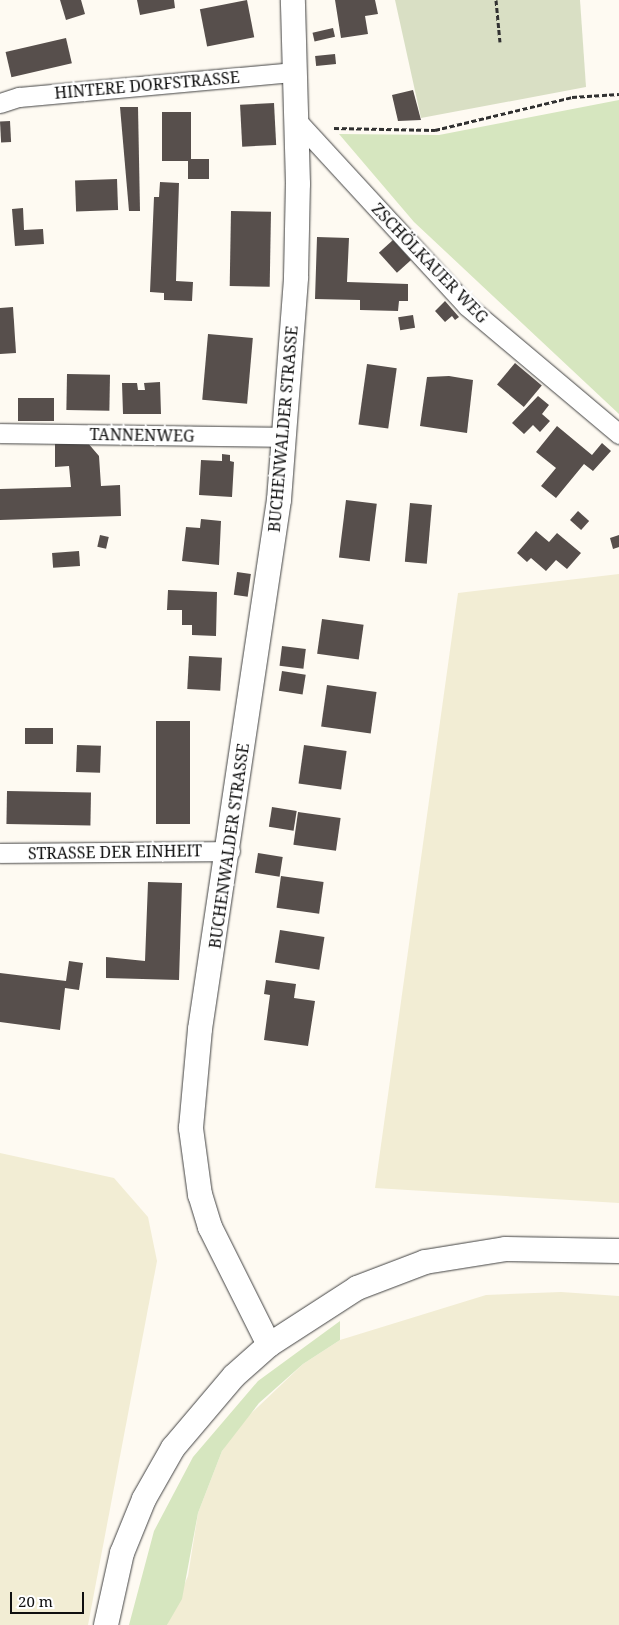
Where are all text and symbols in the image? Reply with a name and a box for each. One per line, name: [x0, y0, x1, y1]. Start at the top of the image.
street label: HINTERE DORFSTRASSE: [54, 67, 240, 103]
street label: ZSCHÖLKAUER WEG: [368, 199, 492, 327]
street label: BUCHENWALDER STRASSE: [264, 325, 302, 533]
street label: TANNENWEG: [89, 424, 195, 446]
street label: BUCHENWALDER STRASSE: [205, 742, 253, 950]
street label: STRASSE DER EINHEIT: [28, 841, 202, 863]
scale bar: [12, 1582, 86, 1614]
text: 20 m: [18, 1591, 53, 1611]

